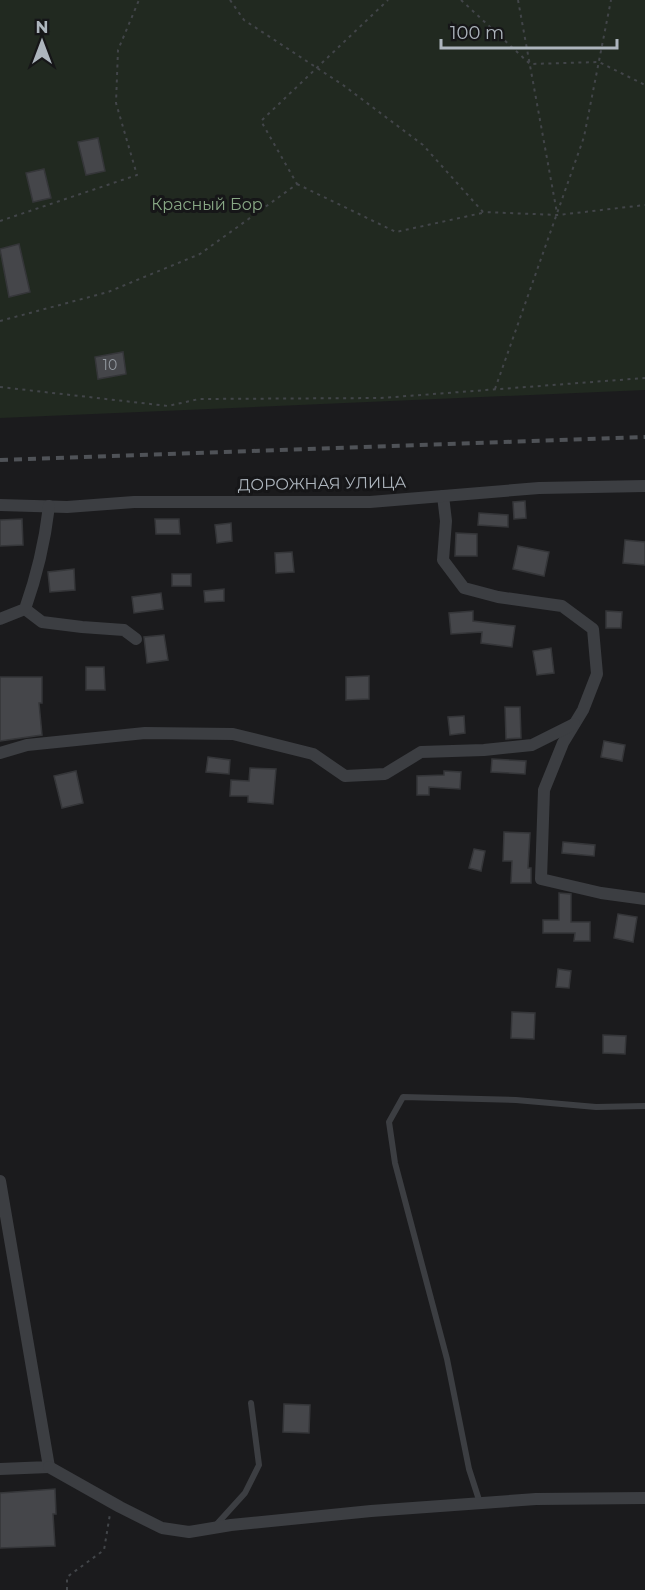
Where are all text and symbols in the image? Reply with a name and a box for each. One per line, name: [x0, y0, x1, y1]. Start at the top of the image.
north arrow: [12, 12, 72, 72]
scale bar: [441, 12, 616, 50]
text: N: [36, 18, 48, 37]
text: 100 m: [450, 22, 504, 44]
park label: Красный Бор: [151, 195, 263, 214]
house number: 10: [103, 356, 117, 374]
street label: ДОРОЖНАЯ УЛИЦА: [238, 473, 407, 494]

